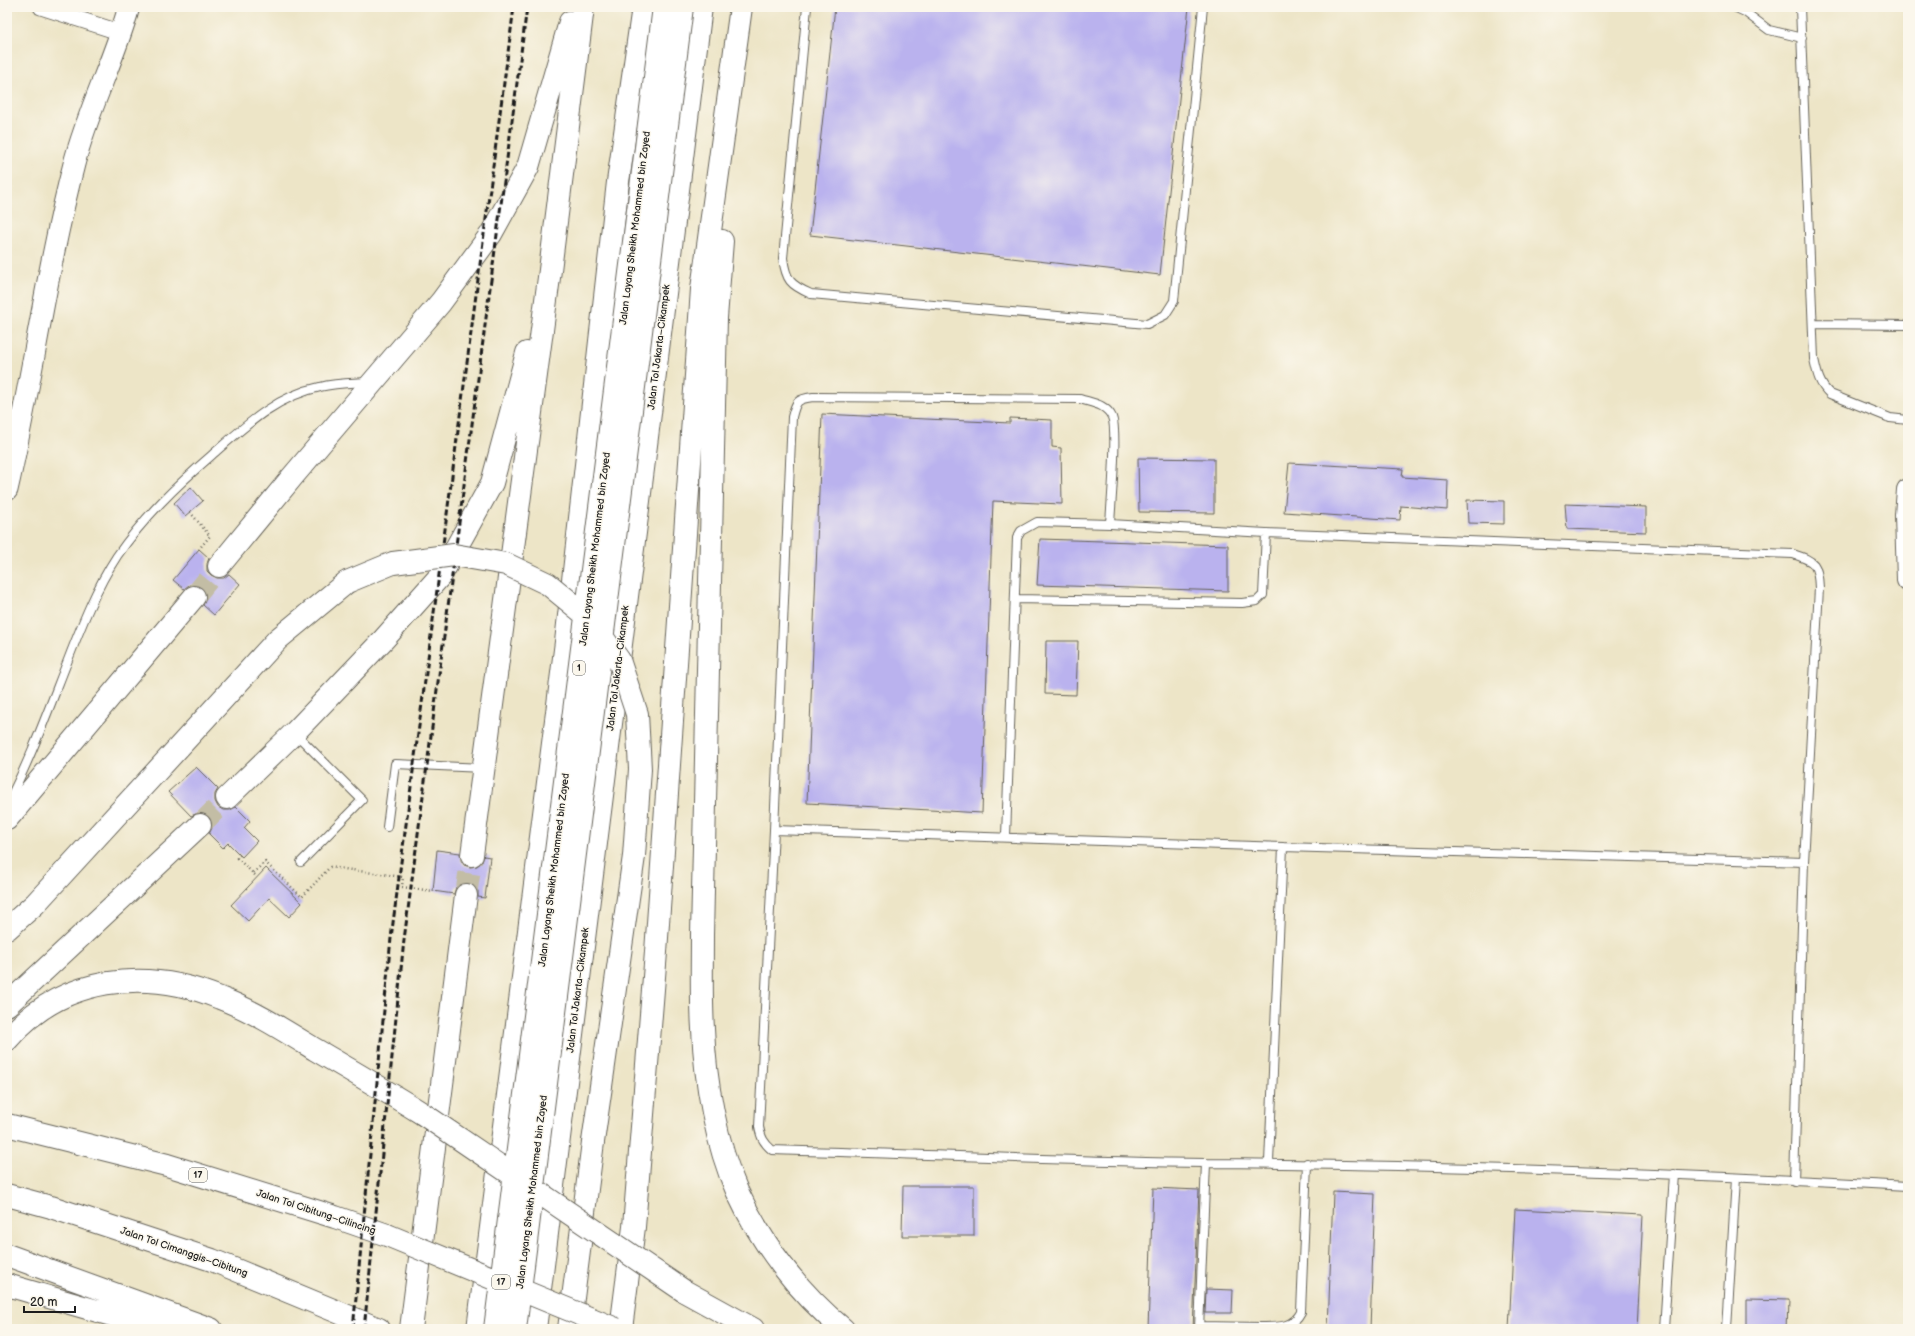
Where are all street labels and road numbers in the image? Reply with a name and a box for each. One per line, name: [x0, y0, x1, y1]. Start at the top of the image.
street label: Jalan Layang Sheikh Mohammed bin Zayed: [617, 130, 653, 325]
street label: Jalan Tol Jakarta–Cikampek: [645, 284, 673, 410]
street label: Jalan Layang Sheikh Mohammed bin Zayed: [577, 451, 613, 646]
street label: Jalan Tol Jakarta–Cikampek: [604, 605, 632, 731]
road number: 1: [573, 661, 585, 675]
street label: Jalan Layang Sheikh Mohammed bin Zayed: [536, 772, 572, 967]
street label: Jalan Tol Jakarta–Cikampek: [564, 927, 592, 1053]
street label: Jalan Layang Sheikh Mohammed bin Zayed: [514, 1094, 550, 1289]
road number: 17: [189, 1168, 207, 1182]
street label: Jalan Tol Cibitung–Cilincing: [255, 1187, 377, 1237]
street label: Jalan Tol Cimanggis–Cibitung: [119, 1225, 250, 1280]
road number: 17: [492, 1275, 510, 1289]

